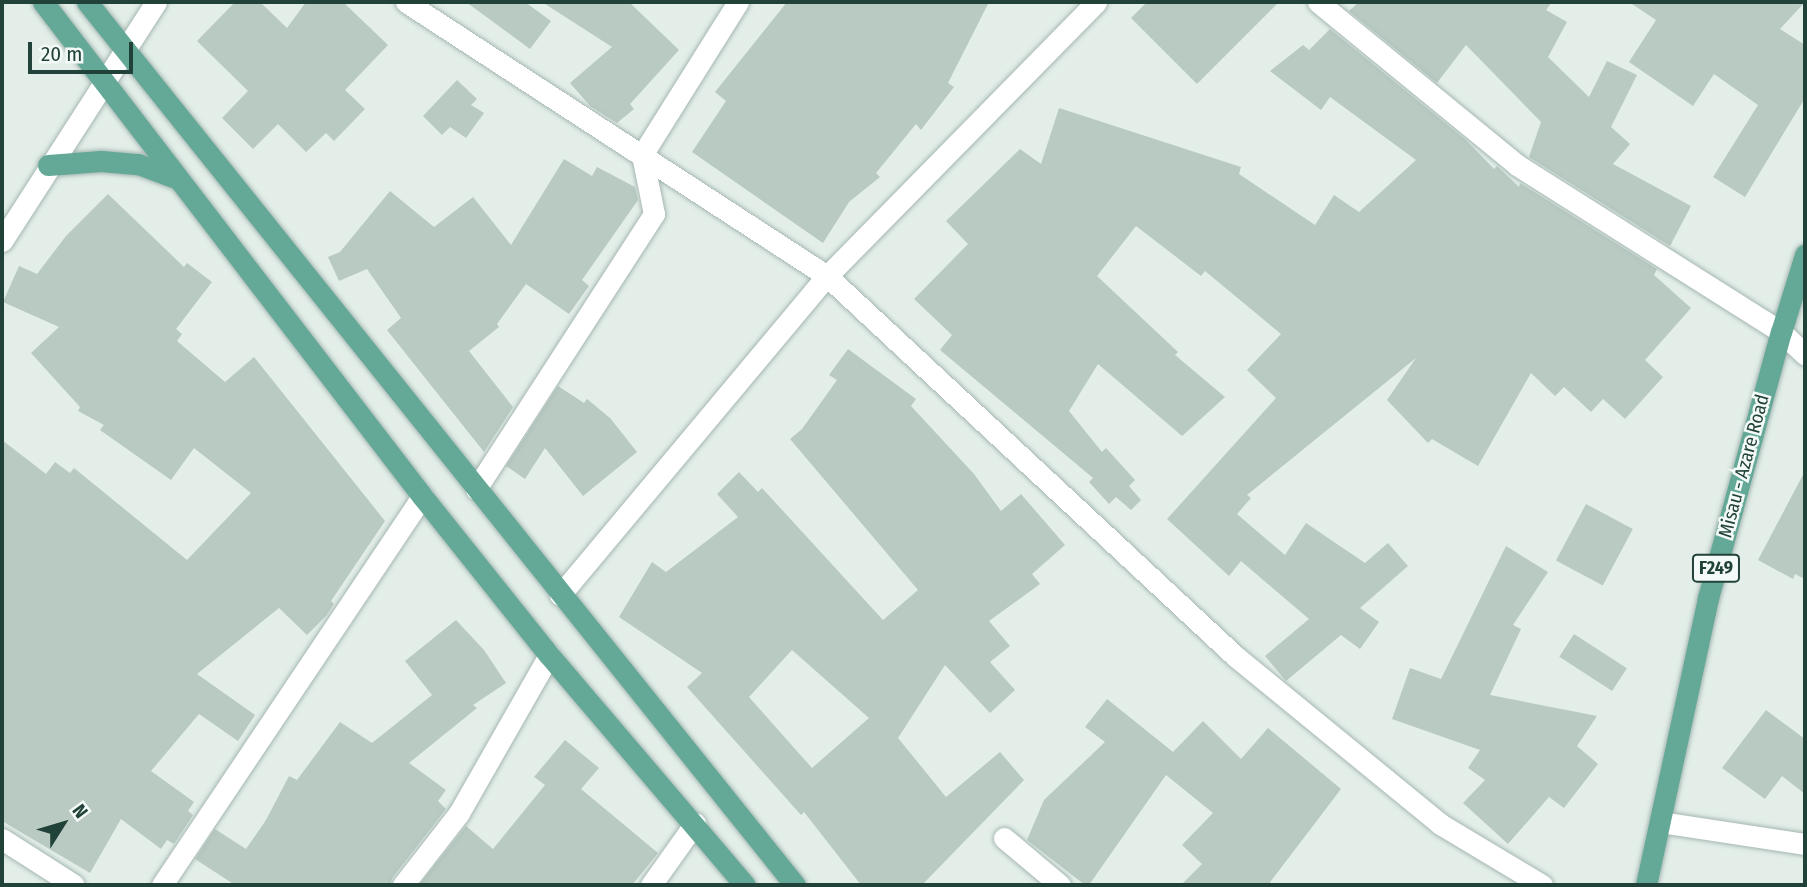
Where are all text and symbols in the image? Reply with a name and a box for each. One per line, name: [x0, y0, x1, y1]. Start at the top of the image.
scale bar: [32, 28, 136, 72]
text: 20 m: [41, 41, 82, 67]
street label: Misau - Azare Road: [1714, 392, 1774, 540]
road number: F249: [1692, 554, 1740, 582]
north arrow: [28, 789, 98, 859]
text: N: [68, 800, 93, 823]

